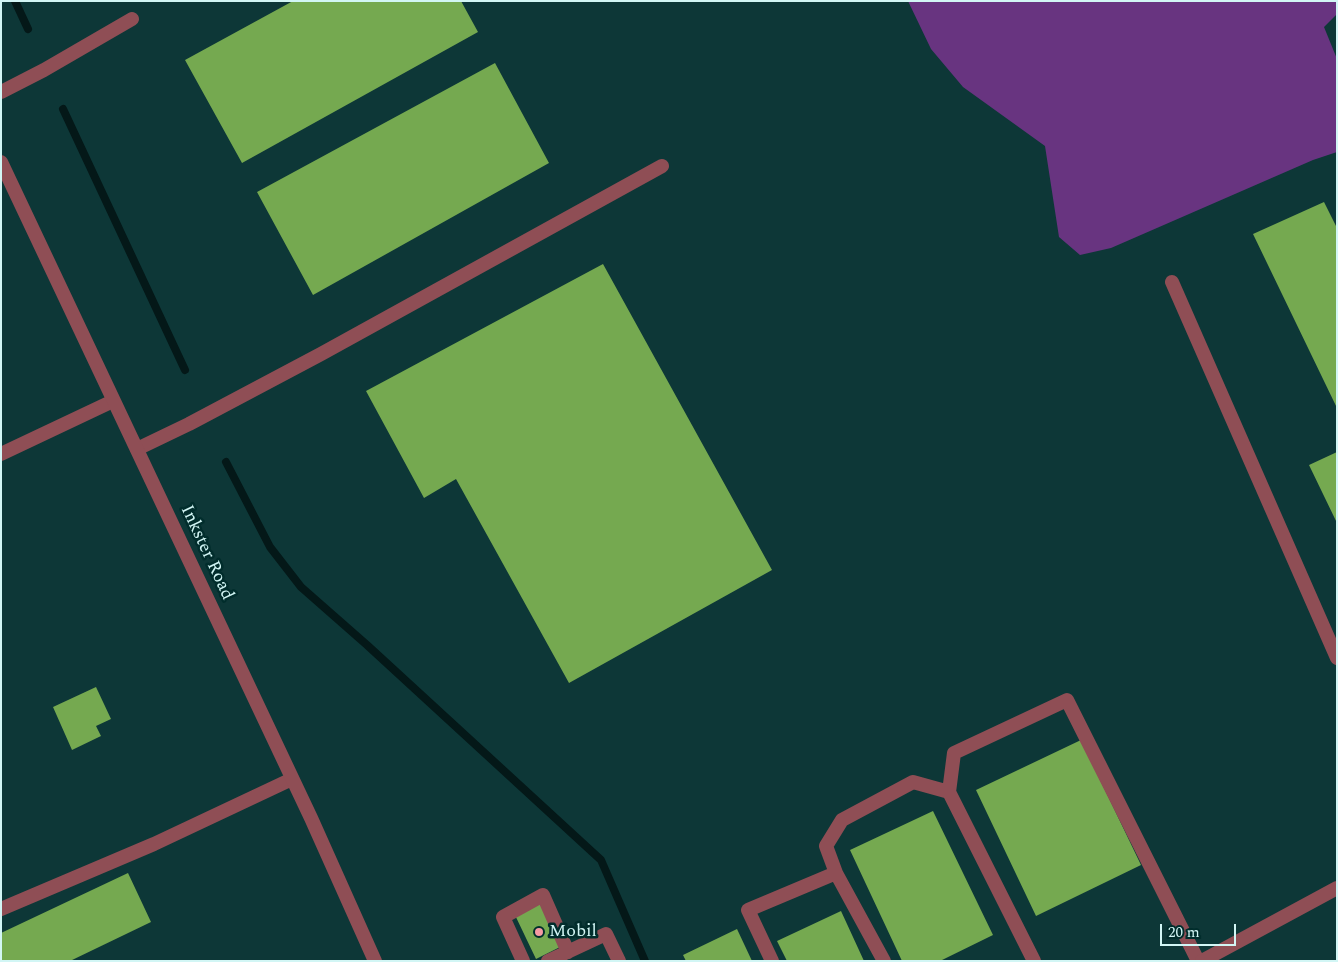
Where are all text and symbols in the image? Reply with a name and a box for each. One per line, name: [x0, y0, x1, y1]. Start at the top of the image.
street label: Inkster Road: [175, 502, 237, 604]
scale bar: [1163, 914, 1239, 946]
place label: Mobil: [549, 921, 597, 943]
text: 20 m: [1168, 921, 1200, 944]
marker: Mobil: [533, 926, 545, 938]

